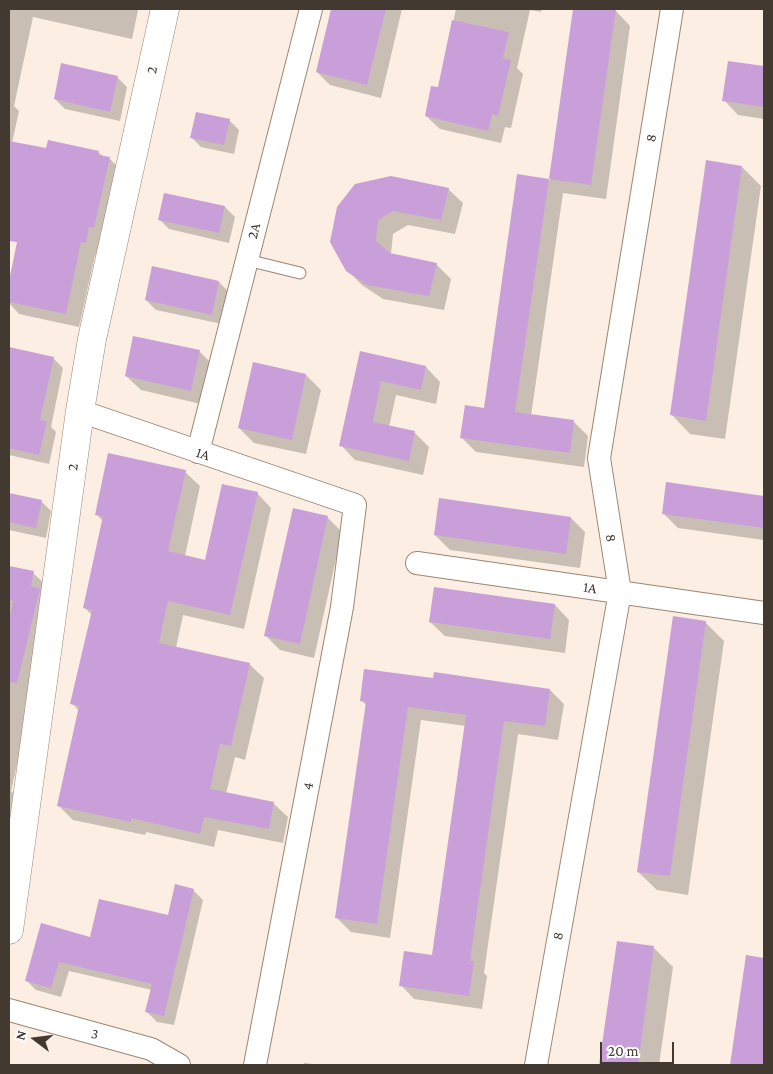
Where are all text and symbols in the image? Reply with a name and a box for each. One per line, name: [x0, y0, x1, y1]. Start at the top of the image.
street label: 2: [142, 65, 162, 75]
street label: 8: [641, 133, 661, 143]
street label: 2A: [243, 221, 265, 241]
street label: 1A: [194, 443, 212, 465]
street label: 2: [64, 462, 82, 472]
street label: 8: [601, 533, 621, 543]
street label: 1A: [582, 578, 598, 598]
street label: 4: [298, 781, 318, 791]
street label: 8: [548, 930, 568, 942]
north arrow: [10, 1014, 60, 1064]
street label: 3: [89, 1024, 101, 1044]
text: N: [12, 1028, 29, 1042]
scale bar: [603, 1032, 677, 1064]
text: 20 m: [608, 1043, 639, 1059]

